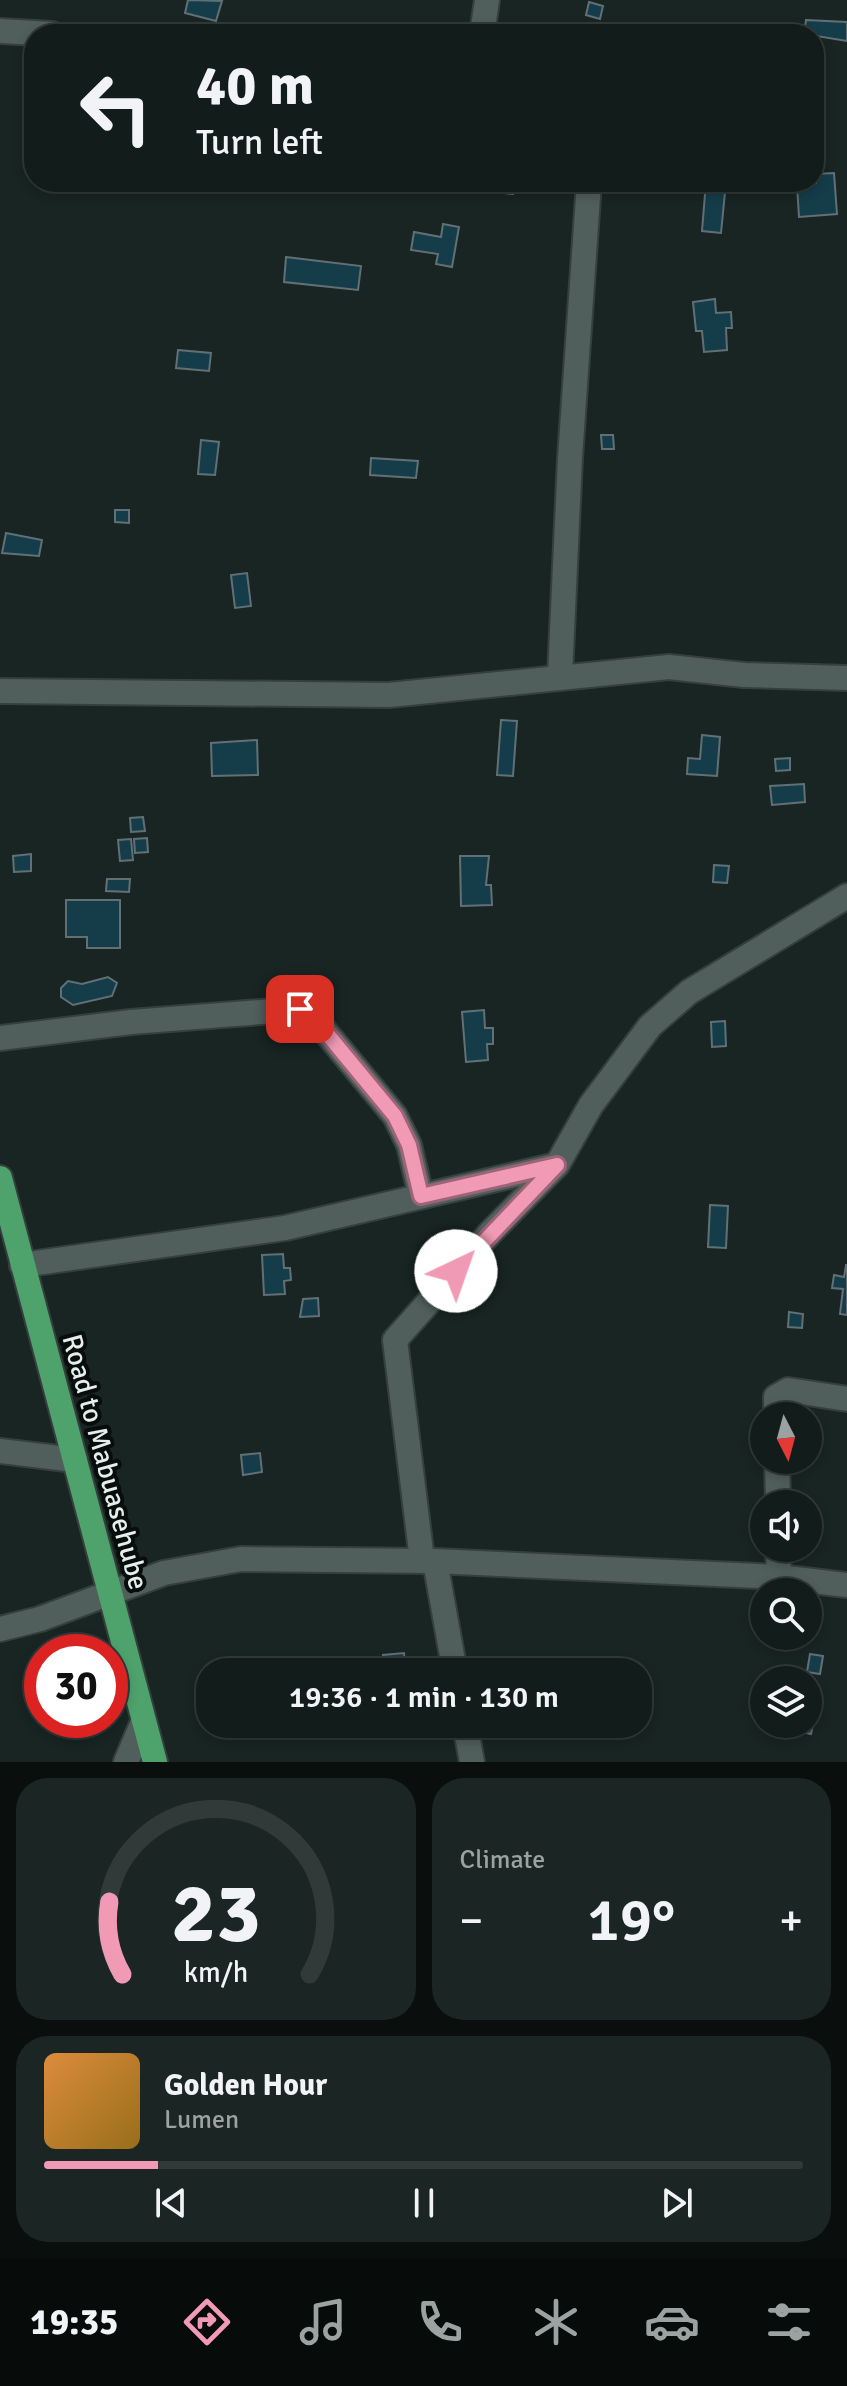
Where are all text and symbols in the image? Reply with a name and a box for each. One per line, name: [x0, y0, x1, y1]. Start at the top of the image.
text: 40 m: [196, 51, 314, 120]
icon: left: [64, 56, 168, 160]
text: Turn left: [196, 120, 323, 165]
pin: [266, 975, 334, 1043]
icon: arrive: [278, 987, 322, 1031]
position arrow: [414, 1229, 498, 1313]
street label: Road to Mabuasehube: [55, 1331, 155, 1593]
north arrow: [750, 1402, 822, 1474]
map controls: [750, 1402, 822, 1738]
button: sound: [750, 1490, 822, 1562]
button: search: [750, 1578, 822, 1650]
speed limit sign: 30: [24, 1634, 128, 1738]
button: layers: [750, 1666, 822, 1738]
text: 19:36 · 1 min · 130 m: [289, 1679, 559, 1716]
text: Climate: [460, 1844, 545, 1876]
text: 23: [171, 1863, 261, 1965]
text: 19°: [587, 1884, 675, 1958]
text: −: [460, 1894, 483, 1948]
text: +: [779, 1894, 803, 1948]
text: km/h: [183, 1955, 248, 1990]
text: Golden Hour: [164, 2067, 327, 2104]
text: Lumen: [164, 2104, 239, 2136]
icon: previous: [149, 2181, 193, 2225]
icon: pause: [402, 2181, 446, 2225]
icon: next: [655, 2181, 699, 2225]
icon: directions: [179, 2294, 235, 2350]
icon: music: [295, 2294, 351, 2350]
icon: phone: [412, 2294, 468, 2350]
icon: climate: [528, 2294, 584, 2350]
icon: car: [644, 2294, 700, 2350]
icon: filters: [761, 2294, 817, 2350]
text: 19:35: [30, 2300, 119, 2345]

